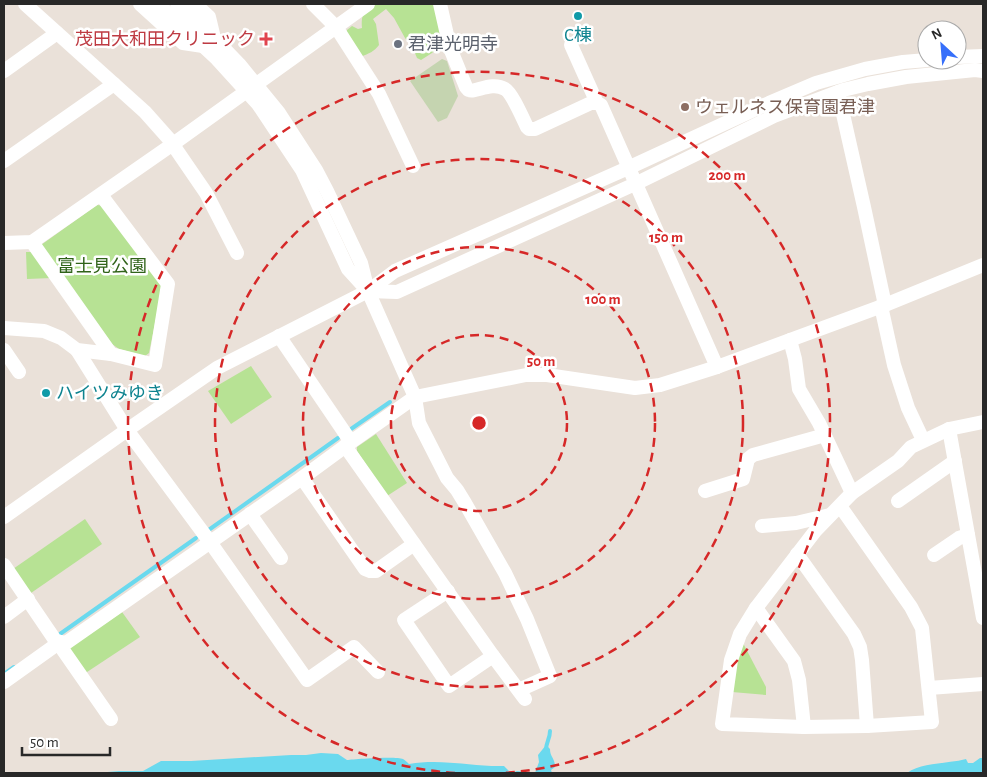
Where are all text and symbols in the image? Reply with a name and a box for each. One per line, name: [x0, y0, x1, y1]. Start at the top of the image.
marker: C棟: [572, 10, 584, 22]
north arrow: [917, 20, 967, 70]
place label: C棟: [564, 25, 592, 45]
text: N: [929, 26, 944, 43]
place label: 茂田大和田クリニック: [75, 29, 255, 49]
marker: 茂田大和田クリニック: [259, 32, 273, 46]
place label: 君津光明寺: [408, 35, 498, 54]
marker: 君津光明寺: [392, 38, 404, 50]
place label: ウェルネス保育園君津: [695, 98, 875, 117]
marker: ウェルネス保育園君津: [679, 101, 691, 113]
text: 200 m: [708, 168, 746, 183]
text: 150 m: [649, 230, 683, 245]
park label: 富士見公園: [57, 257, 147, 276]
text: 100 m: [585, 292, 621, 307]
text: 50 m: [527, 354, 555, 369]
place label: ハイツみゆき: [56, 384, 164, 403]
marker: ハイツみゆき: [40, 387, 52, 399]
centre of rings: [470, 414, 488, 432]
scale bar: [22, 724, 110, 756]
text: 50 m: [30, 735, 59, 750]

